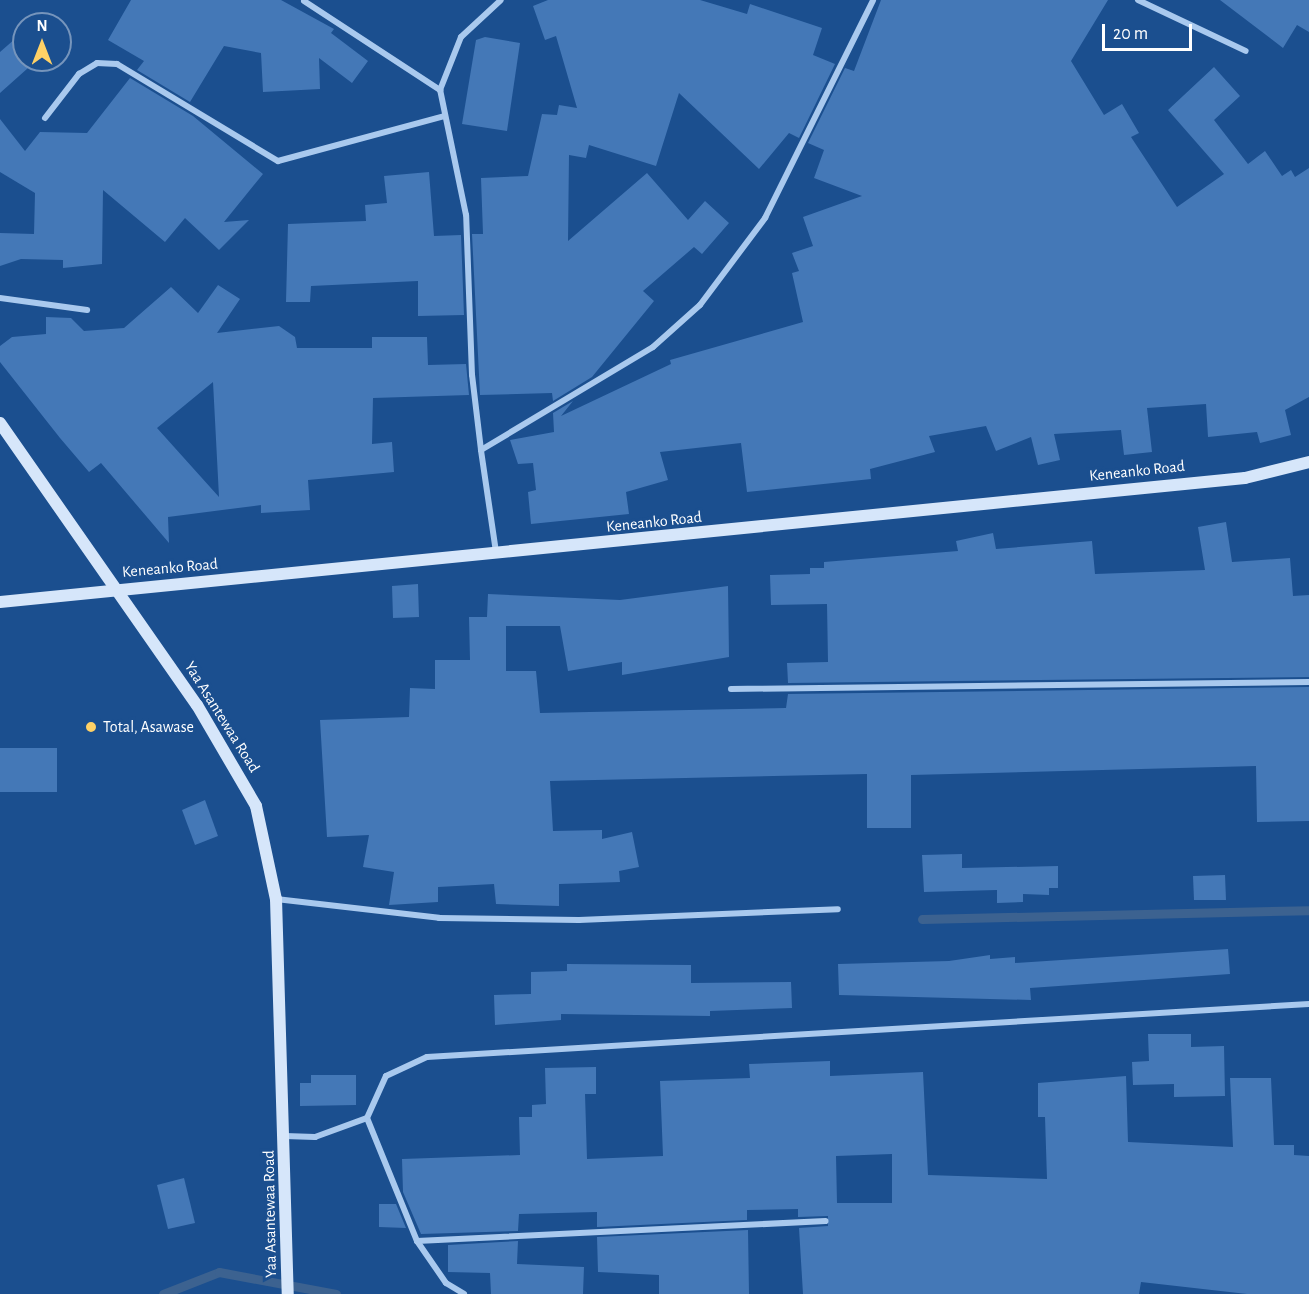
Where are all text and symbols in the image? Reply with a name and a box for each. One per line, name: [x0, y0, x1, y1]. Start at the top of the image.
north arrow: [12, 12, 72, 72]
scale bar: [1105, 12, 1195, 50]
text: N: [36, 18, 48, 34]
text: 20 m: [1113, 25, 1148, 43]
street label: Keneanko Road: [1088, 456, 1186, 486]
street label: Keneanko Road: [605, 507, 703, 537]
street label: Keneanko Road: [121, 554, 219, 582]
street label: Yaa Asantewaa Road: [180, 658, 264, 776]
place label: Total, Asawase: [103, 717, 194, 737]
marker: Total, Asawase: [84, 720, 98, 734]
street label: Yaa Asantewaa Road: [259, 1150, 281, 1278]

